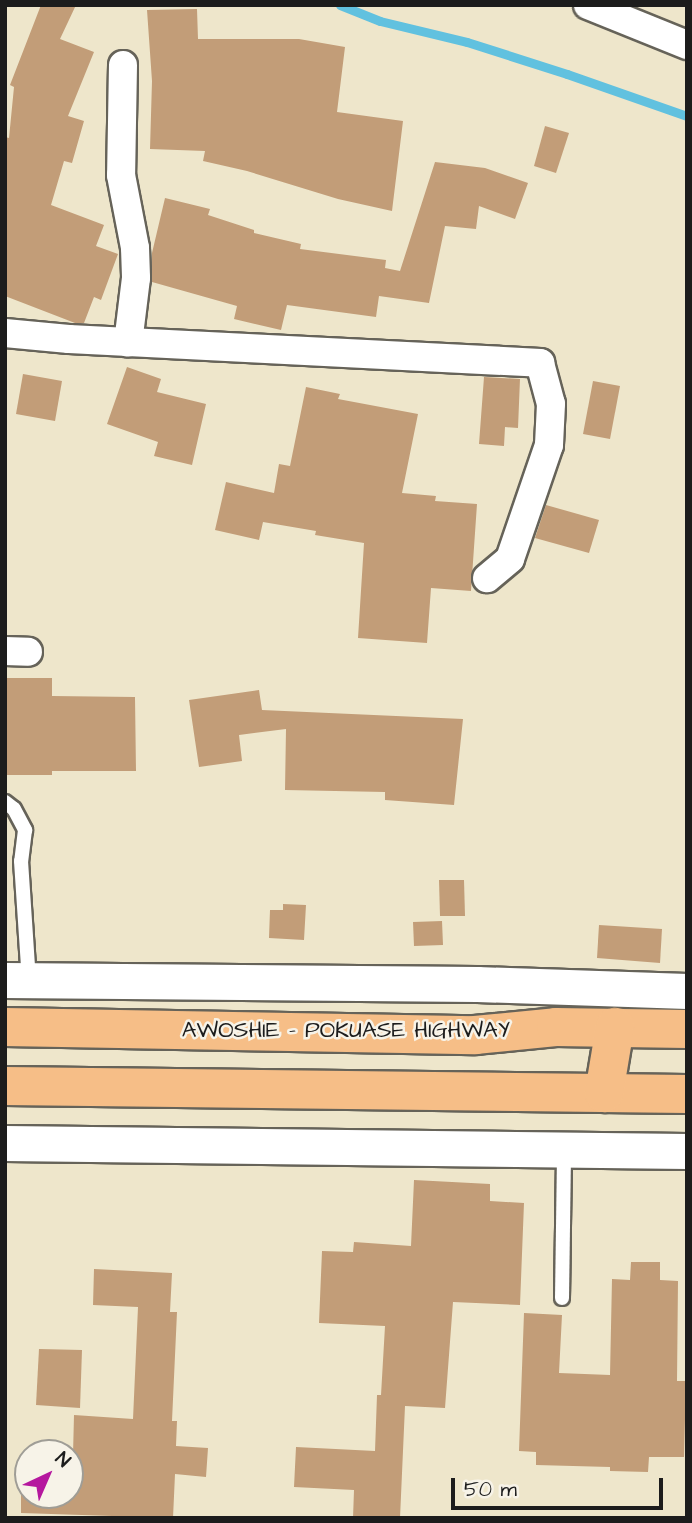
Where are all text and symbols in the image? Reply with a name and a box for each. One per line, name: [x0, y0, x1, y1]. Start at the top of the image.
street label: AWOSHIE - POKUASE HIGHWAY: [182, 1016, 510, 1044]
north arrow: [14, 1439, 84, 1509]
text: N: [49, 1446, 76, 1474]
scale bar: [454, 1464, 666, 1508]
text: 50 m: [464, 1475, 517, 1504]

